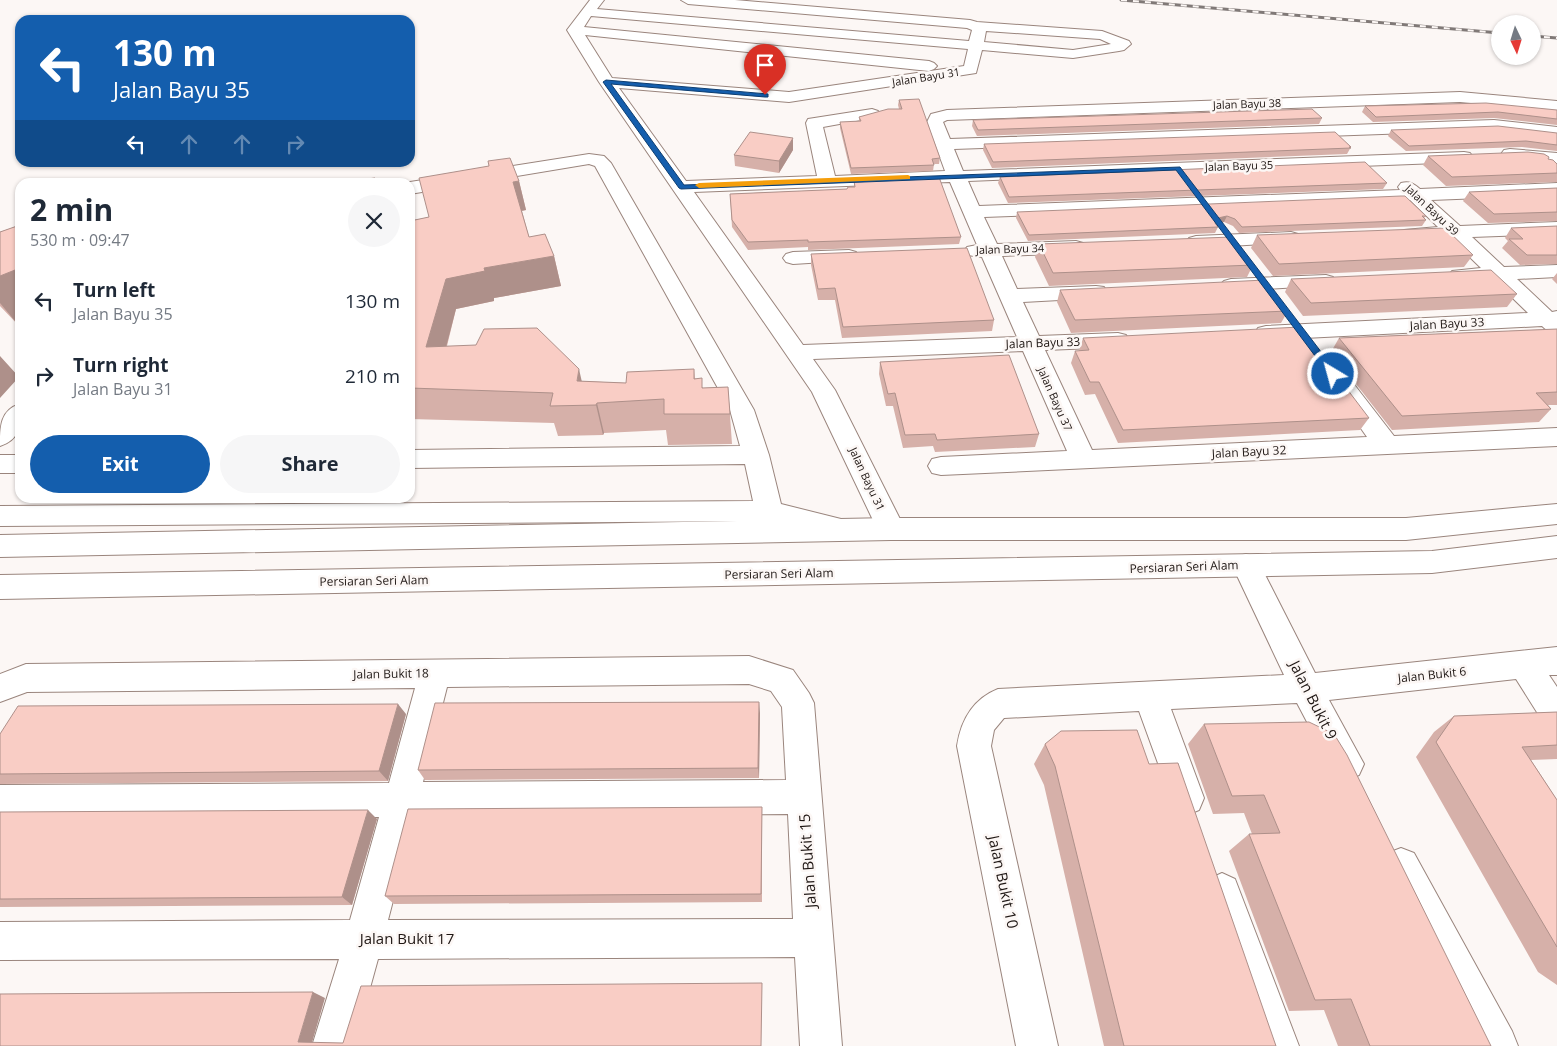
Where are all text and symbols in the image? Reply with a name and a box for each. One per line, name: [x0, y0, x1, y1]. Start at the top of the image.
north arrow: [1491, 15, 1541, 65]
map controls: [1491, 15, 1541, 65]
text: 130 m: [113, 29, 217, 76]
icon: left: [30, 35, 95, 100]
pin: [744, 44, 786, 95]
icon: arrive: [751, 51, 779, 79]
street label: Jalan Bayu 31: [890, 64, 961, 89]
text: Jalan Bayu 35: [113, 74, 250, 104]
street label: Jalan Bayu 38: [1212, 95, 1281, 112]
icon: left: [122, 130, 150, 158]
icon: ahead: [175, 130, 203, 158]
icon: ahead: [228, 130, 256, 158]
icon: right: [281, 130, 309, 158]
street label: Jalan Bayu 35: [1204, 157, 1273, 174]
street label: Jalan Bayu 39: [1401, 180, 1462, 238]
text: 2 min: [30, 189, 113, 230]
button: close: [348, 195, 400, 247]
text: 530 m · 09:47: [30, 229, 130, 251]
street label: Jalan Bayu 34: [975, 240, 1045, 257]
text: Turn left: [73, 277, 155, 303]
icon: left: [30, 287, 58, 315]
text: 130 m: [345, 288, 400, 314]
text: Jalan Bayu 35: [73, 303, 173, 325]
street label: Jalan Bayu 33: [1408, 313, 1485, 334]
street label: Jalan Bayu 33: [1004, 333, 1081, 352]
position arrow: [1306, 347, 1358, 399]
text: Turn right: [73, 352, 168, 378]
icon: right: [30, 362, 58, 390]
text: 210 m: [345, 363, 400, 389]
street label: Jalan Bayu 37: [1034, 364, 1076, 433]
text: Jalan Bayu 31: [73, 378, 173, 400]
button: Exit: [30, 435, 210, 493]
button: Share: [220, 435, 400, 493]
street label: Jalan Bayu 32: [1210, 441, 1287, 462]
street label: Jalan Bayu 31: [846, 444, 889, 513]
street label: Persiaran Seri Alam: [1129, 556, 1239, 577]
street label: Persiaran Seri Alam: [724, 564, 834, 583]
street label: Persiaran Seri Alam: [319, 571, 429, 590]
street label: Jalan Bukit 9: [1285, 655, 1342, 742]
street label: Jalan Bukit 6: [1396, 662, 1467, 687]
street label: Jalan Bukit 18: [352, 664, 429, 683]
street label: Jalan Bukit 15: [794, 813, 820, 911]
street label: Jalan Bukit 10: [984, 832, 1024, 930]
street label: Jalan Bukit 17: [358, 928, 454, 948]

